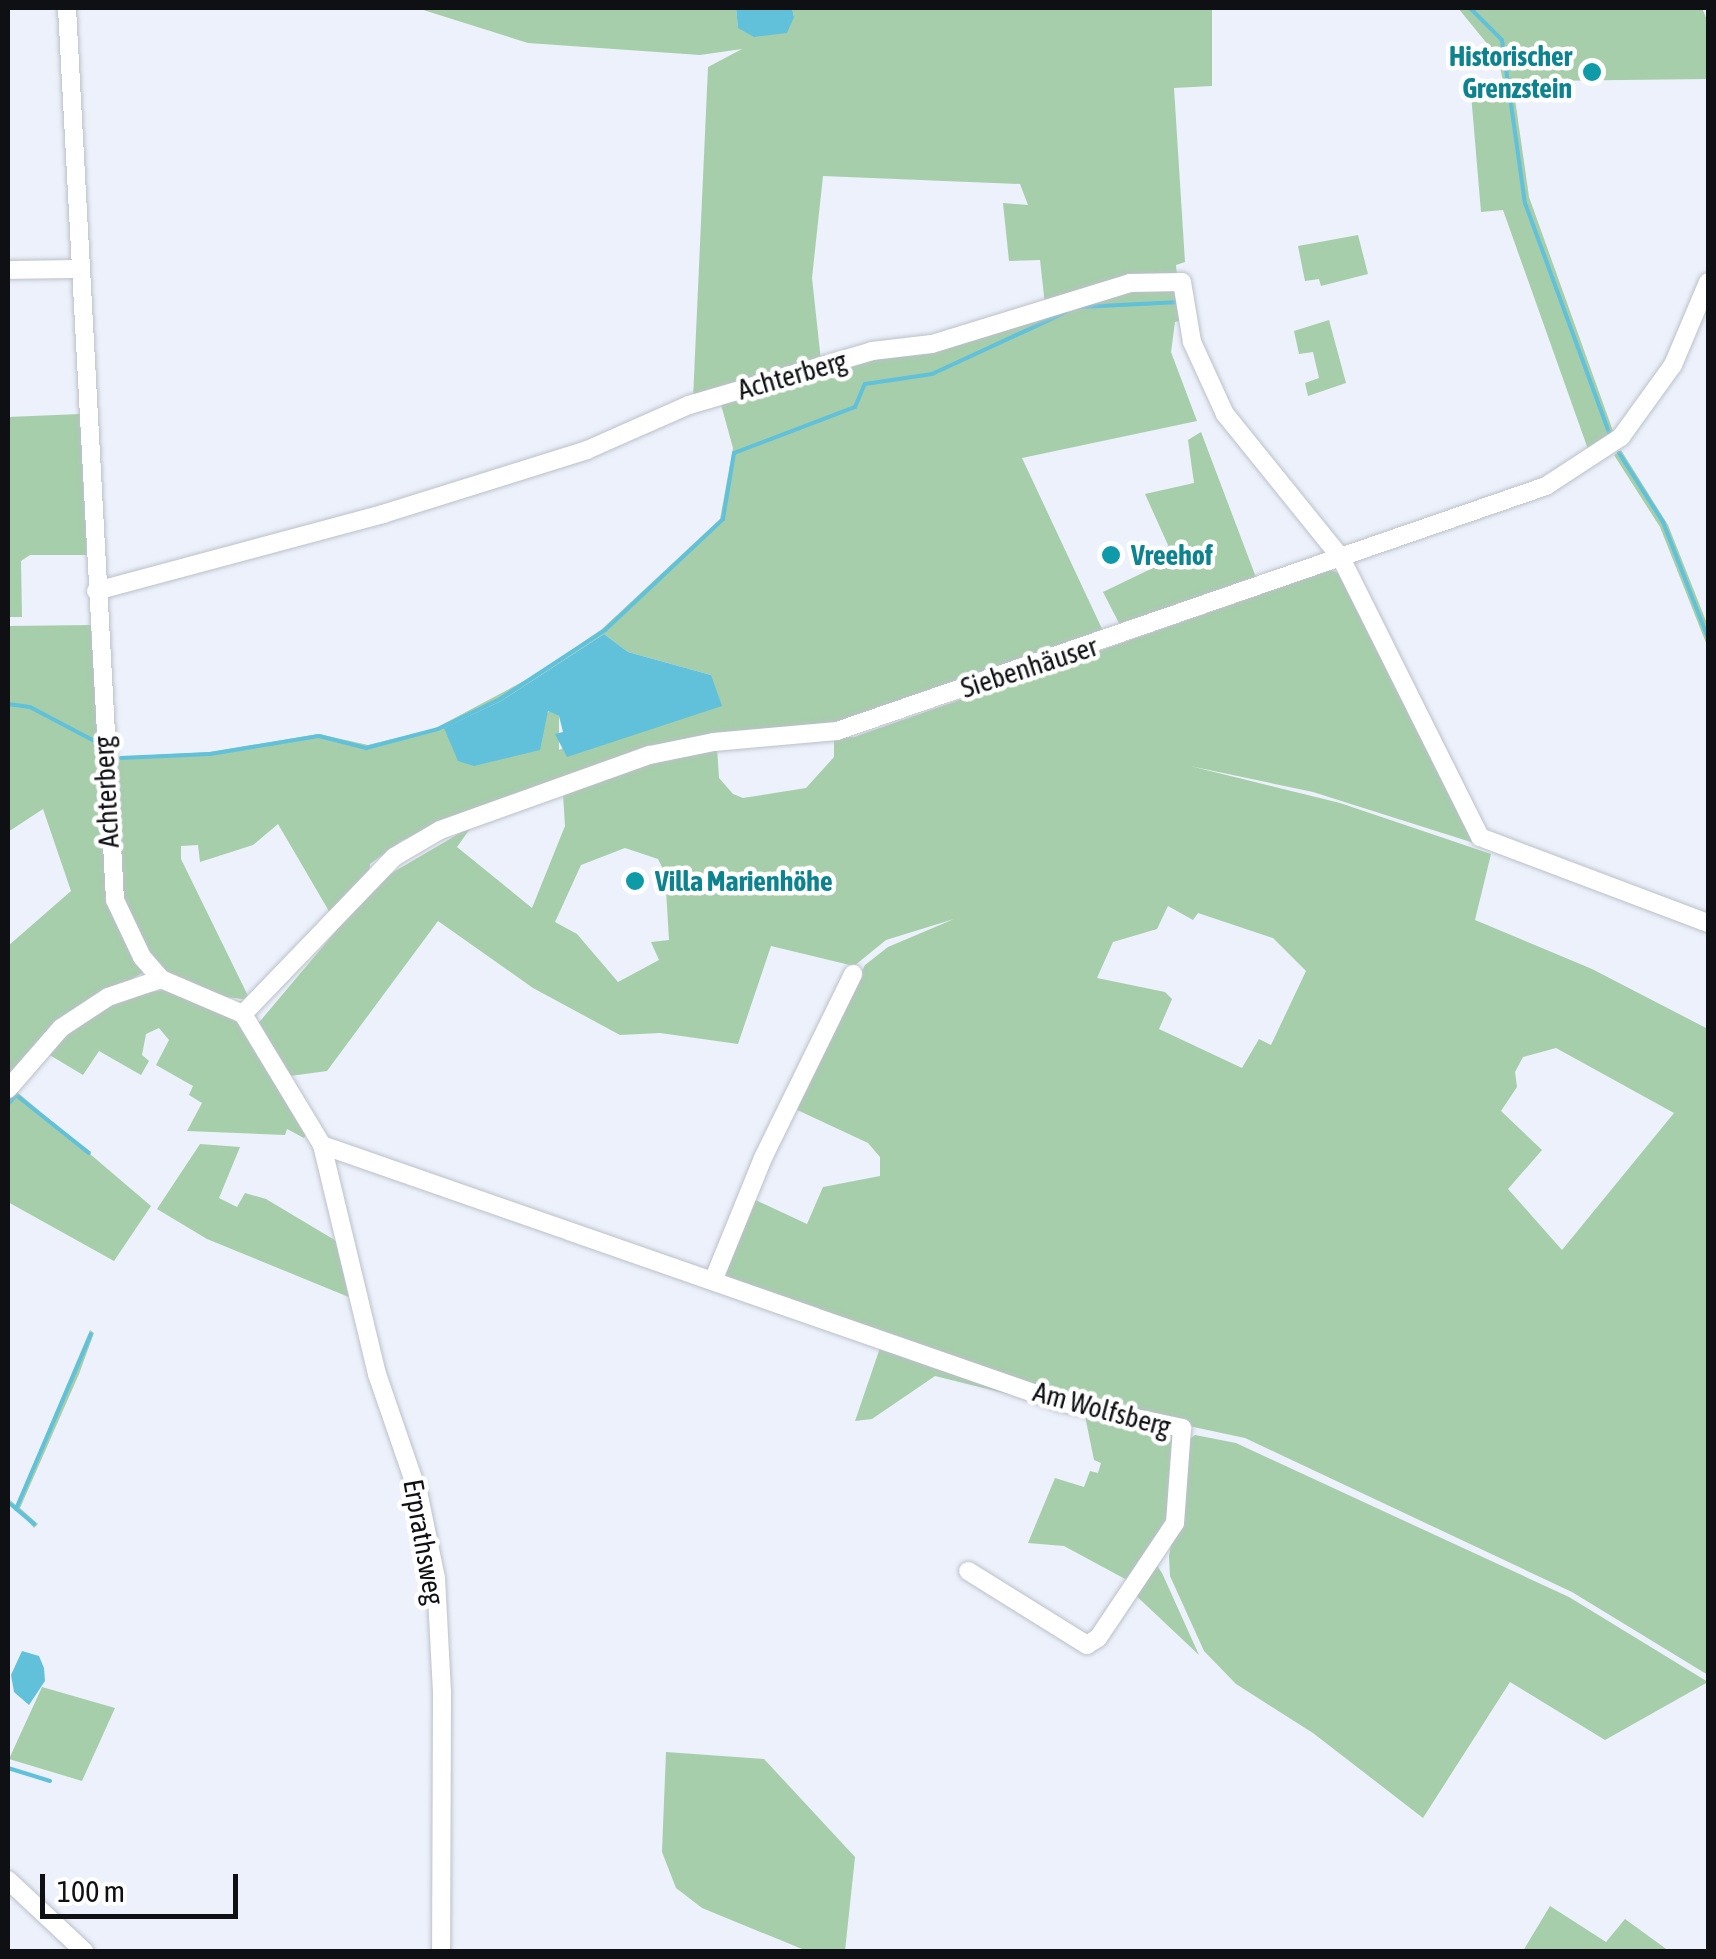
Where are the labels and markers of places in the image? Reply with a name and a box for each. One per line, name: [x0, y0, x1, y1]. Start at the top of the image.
place label: Historischer Grenzstein: [1449, 39, 1572, 105]
marker: Historischer Grenzstein: [1581, 61, 1603, 83]
place label: Vreehof: [1131, 538, 1213, 572]
marker: Vreehof: [1100, 544, 1122, 566]
place label: Villa Marienhöhe: [655, 864, 833, 898]
marker: Villa Marienhöhe: [624, 870, 646, 892]

